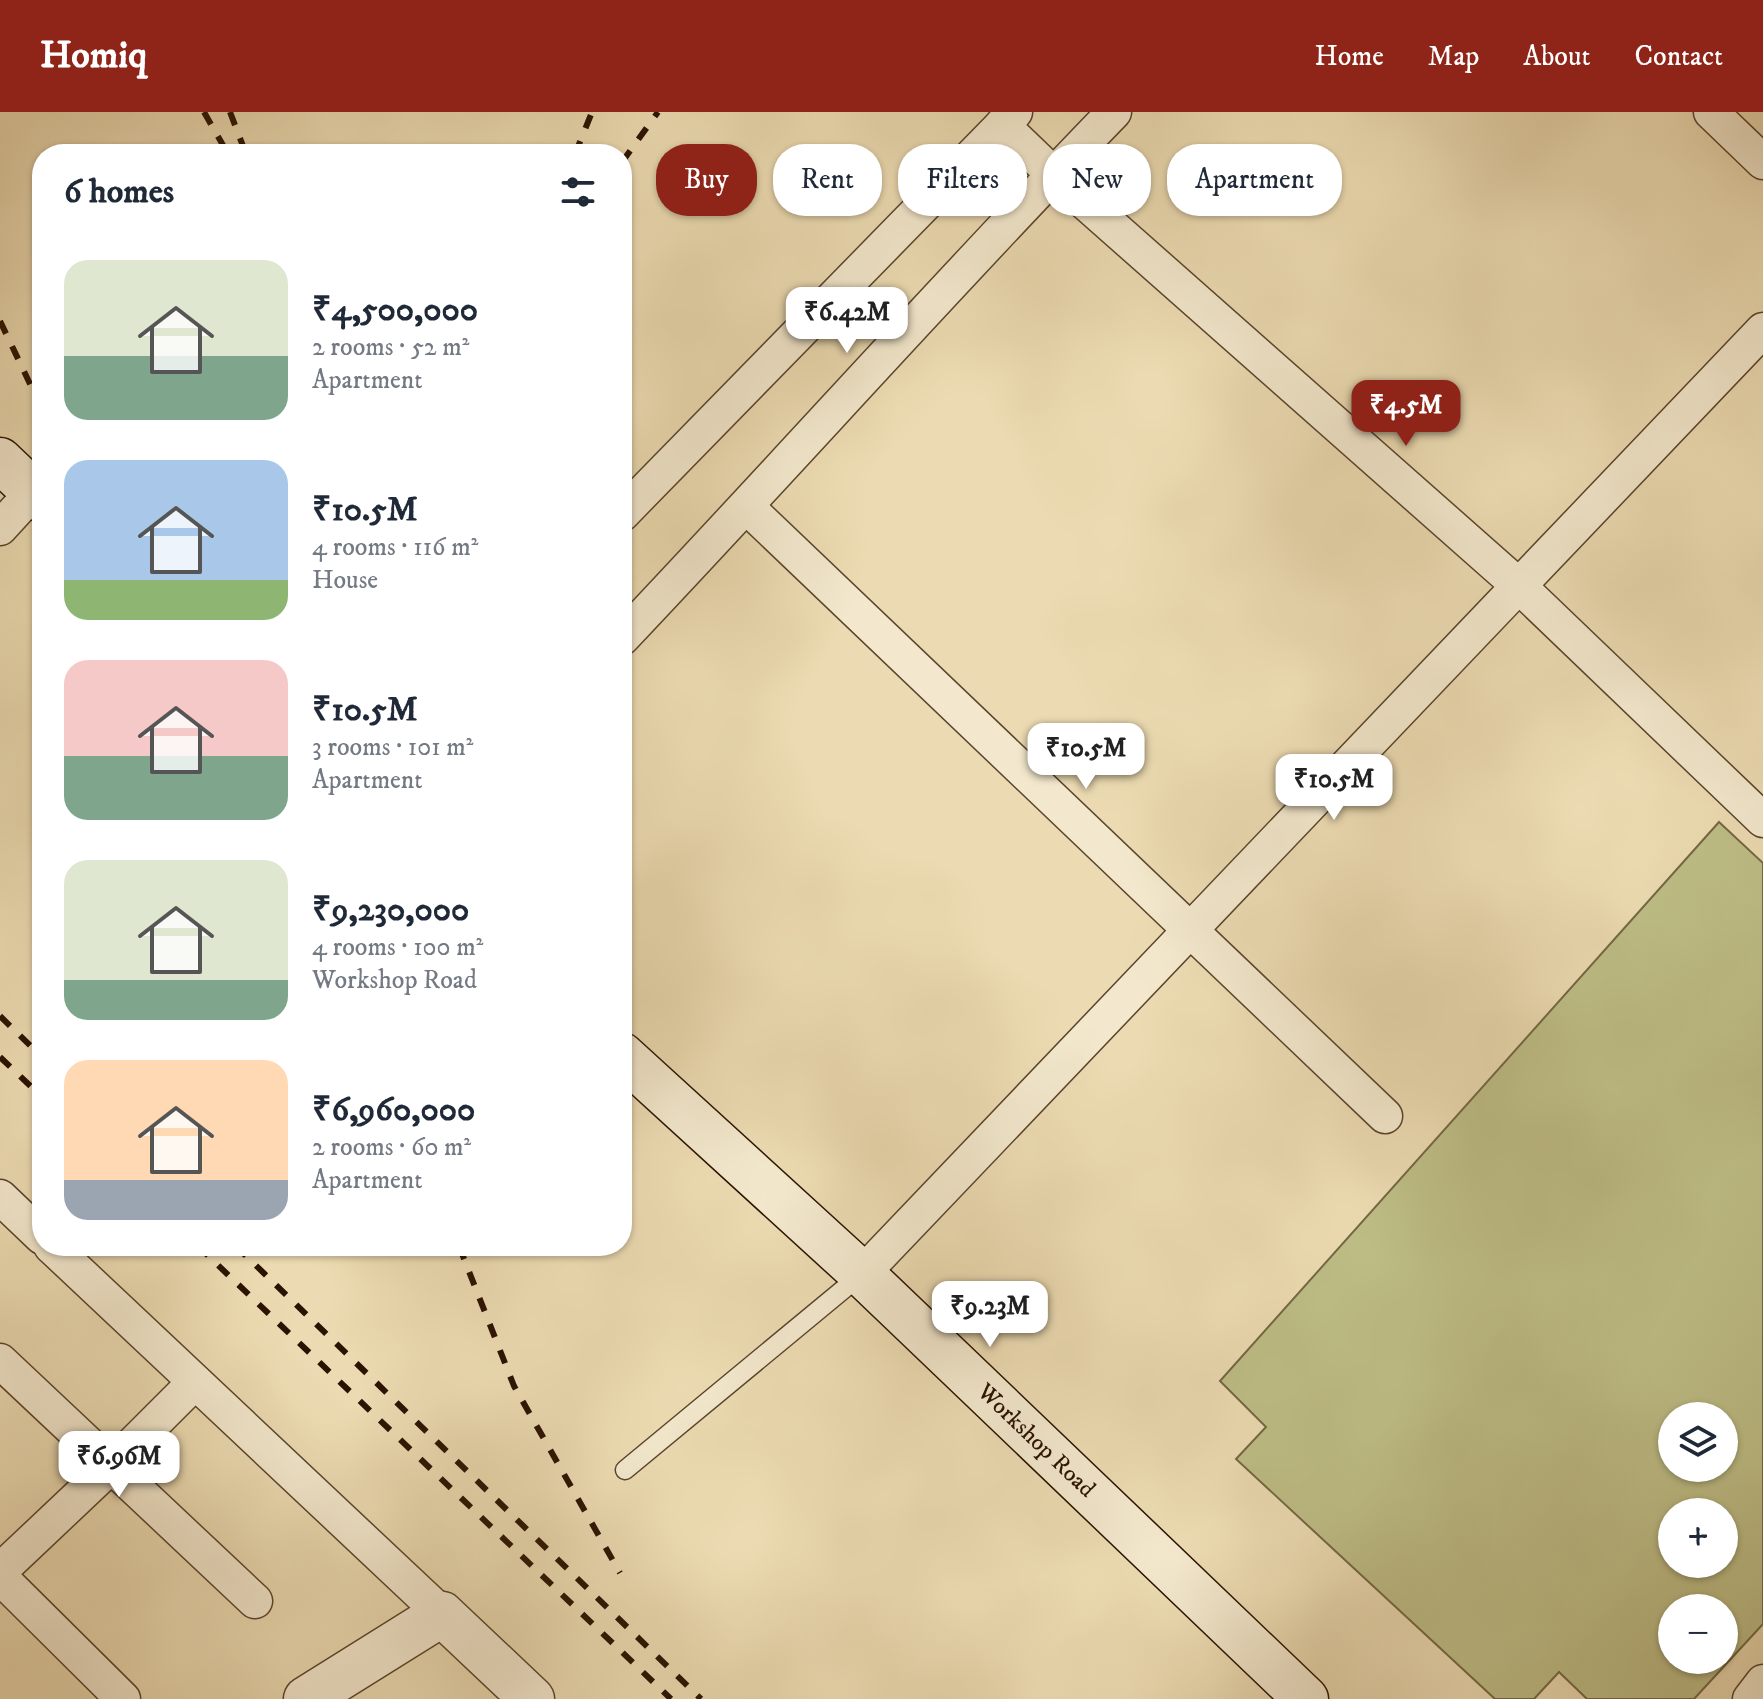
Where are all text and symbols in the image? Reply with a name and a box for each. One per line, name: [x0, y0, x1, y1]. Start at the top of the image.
text: Homiq: [40, 32, 147, 80]
text: Home: [1315, 39, 1384, 74]
text: Map: [1428, 39, 1479, 74]
text: About: [1523, 39, 1590, 74]
text: Contact: [1634, 39, 1723, 74]
chip: Buy: [656, 144, 757, 216]
chip: Rent: [773, 144, 882, 216]
chip: Filters: [898, 144, 1027, 216]
chip: New: [1043, 144, 1151, 216]
chip: Apartment: [1167, 144, 1342, 216]
icon: filters: [556, 170, 600, 214]
text: 6 homes: [64, 171, 174, 213]
pin: ₹6.42M: [782, 287, 912, 355]
text: ₹4,500,000: [312, 289, 478, 331]
icon: home: [128, 292, 224, 388]
text: ₹6.42M: [804, 296, 890, 329]
text: 2 rooms · 52 m²: [312, 331, 469, 364]
text: Apartment: [312, 364, 423, 397]
pin: ₹4.5M: [1350, 380, 1462, 448]
text: ₹4.5M: [1369, 389, 1443, 422]
text: ₹10.5M: [312, 489, 418, 531]
icon: home: [128, 492, 224, 588]
text: 4 rooms · 116 m²: [312, 531, 478, 564]
text: House: [312, 564, 378, 597]
text: ₹10.5M: [312, 689, 418, 731]
icon: home: [128, 692, 224, 788]
pin: ₹10.5M: [1021, 723, 1151, 791]
text: 3 rooms · 101 m²: [312, 731, 473, 764]
text: ₹10.5M: [1046, 732, 1126, 765]
pin: ₹10.5M: [1269, 754, 1399, 822]
text: ₹10.5M: [1294, 763, 1374, 796]
text: Apartment: [312, 764, 423, 797]
text: ₹9,230,000: [312, 889, 469, 931]
icon: home: [128, 892, 224, 988]
text: 4 rooms · 100 m²: [312, 931, 483, 964]
text: Workshop Road: [312, 964, 477, 997]
text: ₹6,960,000: [312, 1089, 475, 1131]
icon: home: [128, 1092, 224, 1188]
text: 2 rooms · 60 m²: [312, 1131, 471, 1164]
text: Apartment: [312, 1164, 423, 1197]
pin: ₹9.23M: [925, 1281, 1055, 1349]
text: ₹9.23M: [950, 1290, 1030, 1323]
street label: Workshop Road: [970, 1377, 1102, 1504]
map controls: [1658, 1402, 1738, 1674]
button: layers: [1658, 1402, 1738, 1482]
pin: ₹6.96M: [54, 1431, 184, 1499]
text: ₹6.96M: [77, 1440, 161, 1473]
button: +: [1658, 1498, 1738, 1578]
button: −: [1658, 1594, 1738, 1674]

